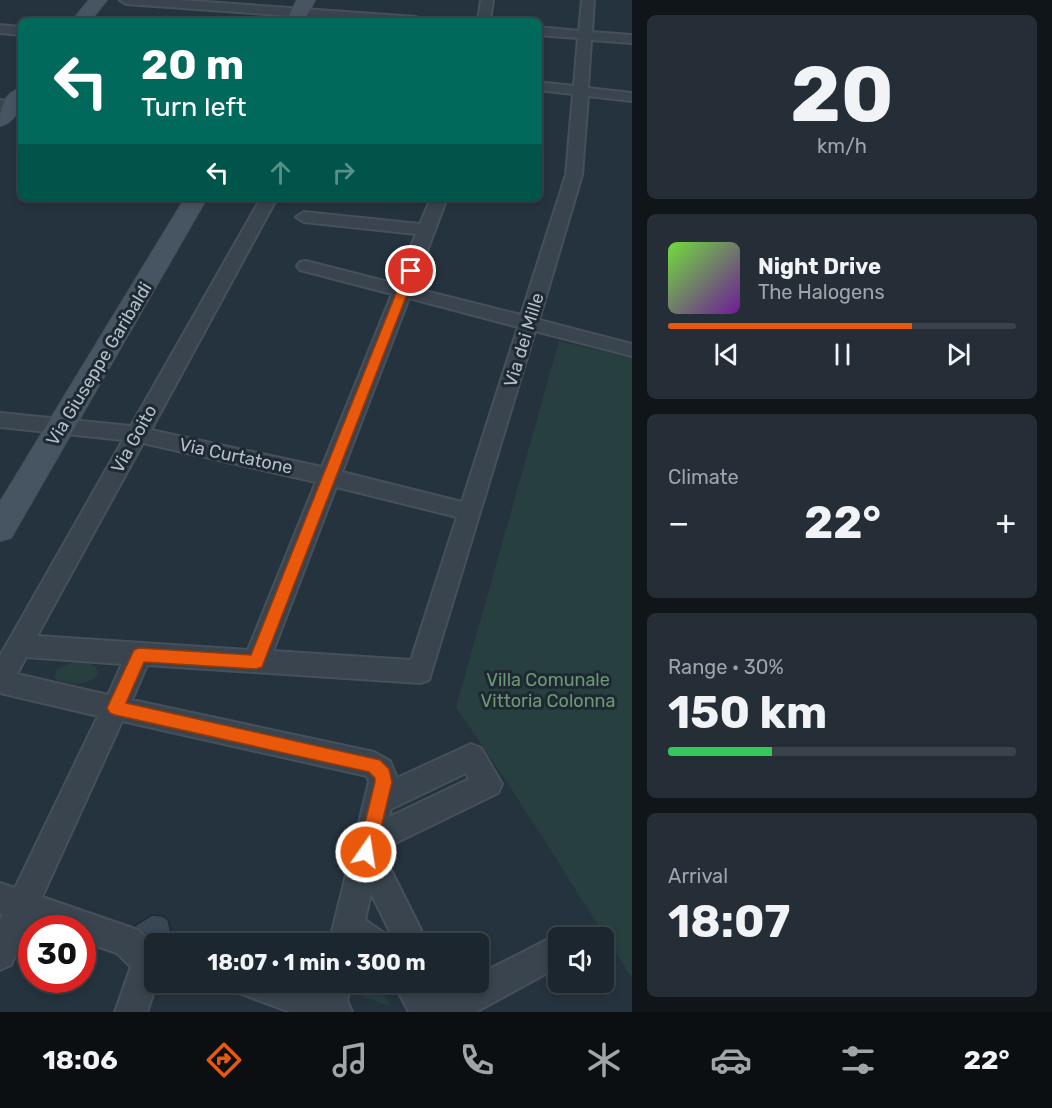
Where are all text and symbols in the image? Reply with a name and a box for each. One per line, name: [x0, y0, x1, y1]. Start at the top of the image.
text: 20 m: [141, 40, 244, 90]
icon: left: [42, 42, 120, 120]
text: 20: [790, 48, 894, 141]
text: Turn left: [141, 91, 246, 123]
text: km/h: [817, 134, 867, 158]
icon: left: [201, 156, 234, 189]
icon: ahead: [264, 156, 297, 189]
icon: right: [327, 156, 360, 189]
pin: [385, 245, 436, 296]
text: Night Drive: [758, 253, 881, 280]
icon: arrive: [394, 254, 427, 287]
street label: Via Giuseppe Garibaldi: [42, 278, 156, 450]
text: The Halogens: [758, 280, 885, 304]
street label: Via dei Mille: [499, 290, 549, 390]
icon: previous: [710, 338, 743, 371]
icon: pause: [826, 338, 859, 371]
icon: next: [942, 338, 975, 371]
street label: Via Goito: [106, 401, 162, 477]
street label: Via Curtatone: [177, 433, 295, 479]
text: Climate: [668, 465, 739, 489]
text: 22°: [804, 496, 881, 549]
text: −: [668, 503, 689, 542]
text: +: [995, 503, 1016, 542]
text: Range · 30%: [668, 655, 784, 679]
park label: Villa Comunale Vittoria Colonna: [481, 669, 615, 712]
text: 150 km: [668, 686, 827, 739]
position arrow: [334, 820, 398, 884]
text: Arrival: [668, 864, 728, 888]
text: 18:07: [668, 895, 790, 948]
speed limit sign: 30: [18, 915, 96, 993]
map controls: [548, 927, 614, 993]
button: sound: [548, 927, 614, 993]
text: 18:07 · 1 min · 300 m: [207, 949, 426, 976]
icon: directions: [203, 1039, 245, 1081]
icon: music: [329, 1039, 371, 1081]
icon: phone: [456, 1039, 498, 1081]
icon: climate: [583, 1039, 625, 1081]
icon: car: [710, 1039, 752, 1081]
icon: filters: [837, 1039, 879, 1081]
text: 18:06: [42, 1044, 118, 1076]
text: 22°: [963, 1044, 1010, 1076]

